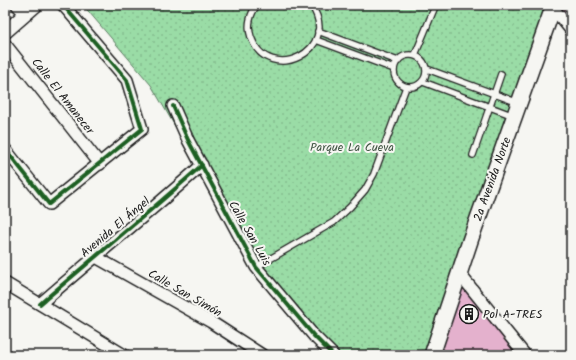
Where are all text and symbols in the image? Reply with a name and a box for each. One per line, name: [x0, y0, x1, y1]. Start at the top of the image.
street label: Calle El Amanecer: [27, 54, 99, 139]
street label: 2a Avenida Norte: [468, 134, 517, 224]
park label: Parque La Cueva: [310, 138, 394, 157]
street label: Avenida El Ángel: [76, 192, 154, 262]
street label: Calle San Luis: [223, 197, 276, 269]
street label: Calle San Simón: [144, 265, 225, 322]
building icon: Pol A-TRES: [458, 303, 480, 325]
place label: Pol A-TRES: [483, 305, 543, 324]

